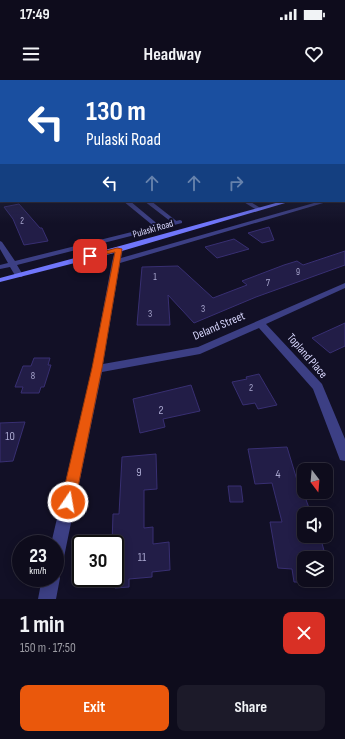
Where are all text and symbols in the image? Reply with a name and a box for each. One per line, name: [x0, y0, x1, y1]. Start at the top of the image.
text: 17:49: [20, 5, 50, 24]
icon: menu: [20, 43, 42, 65]
icon: heart: [303, 43, 325, 65]
text: Headway: [144, 44, 201, 65]
text: 130 m: [86, 95, 146, 128]
icon: left: [20, 96, 72, 148]
text: Pulaski Road: [86, 129, 161, 150]
icon: left: [99, 172, 121, 194]
icon: ahead: [141, 172, 163, 194]
icon: ahead: [183, 172, 205, 194]
icon: right: [225, 172, 247, 194]
house number: 2: [20, 216, 24, 227]
street label: Pulaski Road: [131, 217, 175, 241]
pin: [73, 239, 107, 273]
icon: arrive: [79, 245, 101, 267]
house number: 9: [296, 267, 300, 278]
house number: 1: [153, 271, 157, 283]
house number: 7: [266, 277, 270, 289]
house number: 3: [201, 303, 205, 315]
house number: 3: [148, 308, 152, 320]
street label: Deland Street: [191, 308, 248, 344]
street label: Topland Place: [283, 331, 331, 382]
house number: 8: [31, 370, 35, 382]
house number: 2: [249, 382, 253, 394]
house number: 2: [159, 403, 164, 418]
house number: 10: [5, 429, 15, 444]
north arrow: [297, 463, 333, 499]
map controls: [297, 463, 333, 587]
house number: 9: [136, 465, 142, 480]
house number: 4: [275, 467, 281, 482]
position arrow: [47, 481, 89, 523]
button: sound: [297, 507, 333, 543]
speed limit sign: 30: [72, 535, 124, 587]
text: 23: [29, 544, 47, 568]
house number: 11: [138, 550, 147, 565]
button: layers: [297, 551, 333, 587]
text: km/h: [29, 565, 47, 577]
text: 1 min: [20, 610, 65, 639]
button: close: [283, 612, 325, 654]
text: 150 m · 17:50: [20, 640, 76, 656]
button: Exit: [20, 685, 169, 731]
button: Share: [177, 685, 325, 731]

